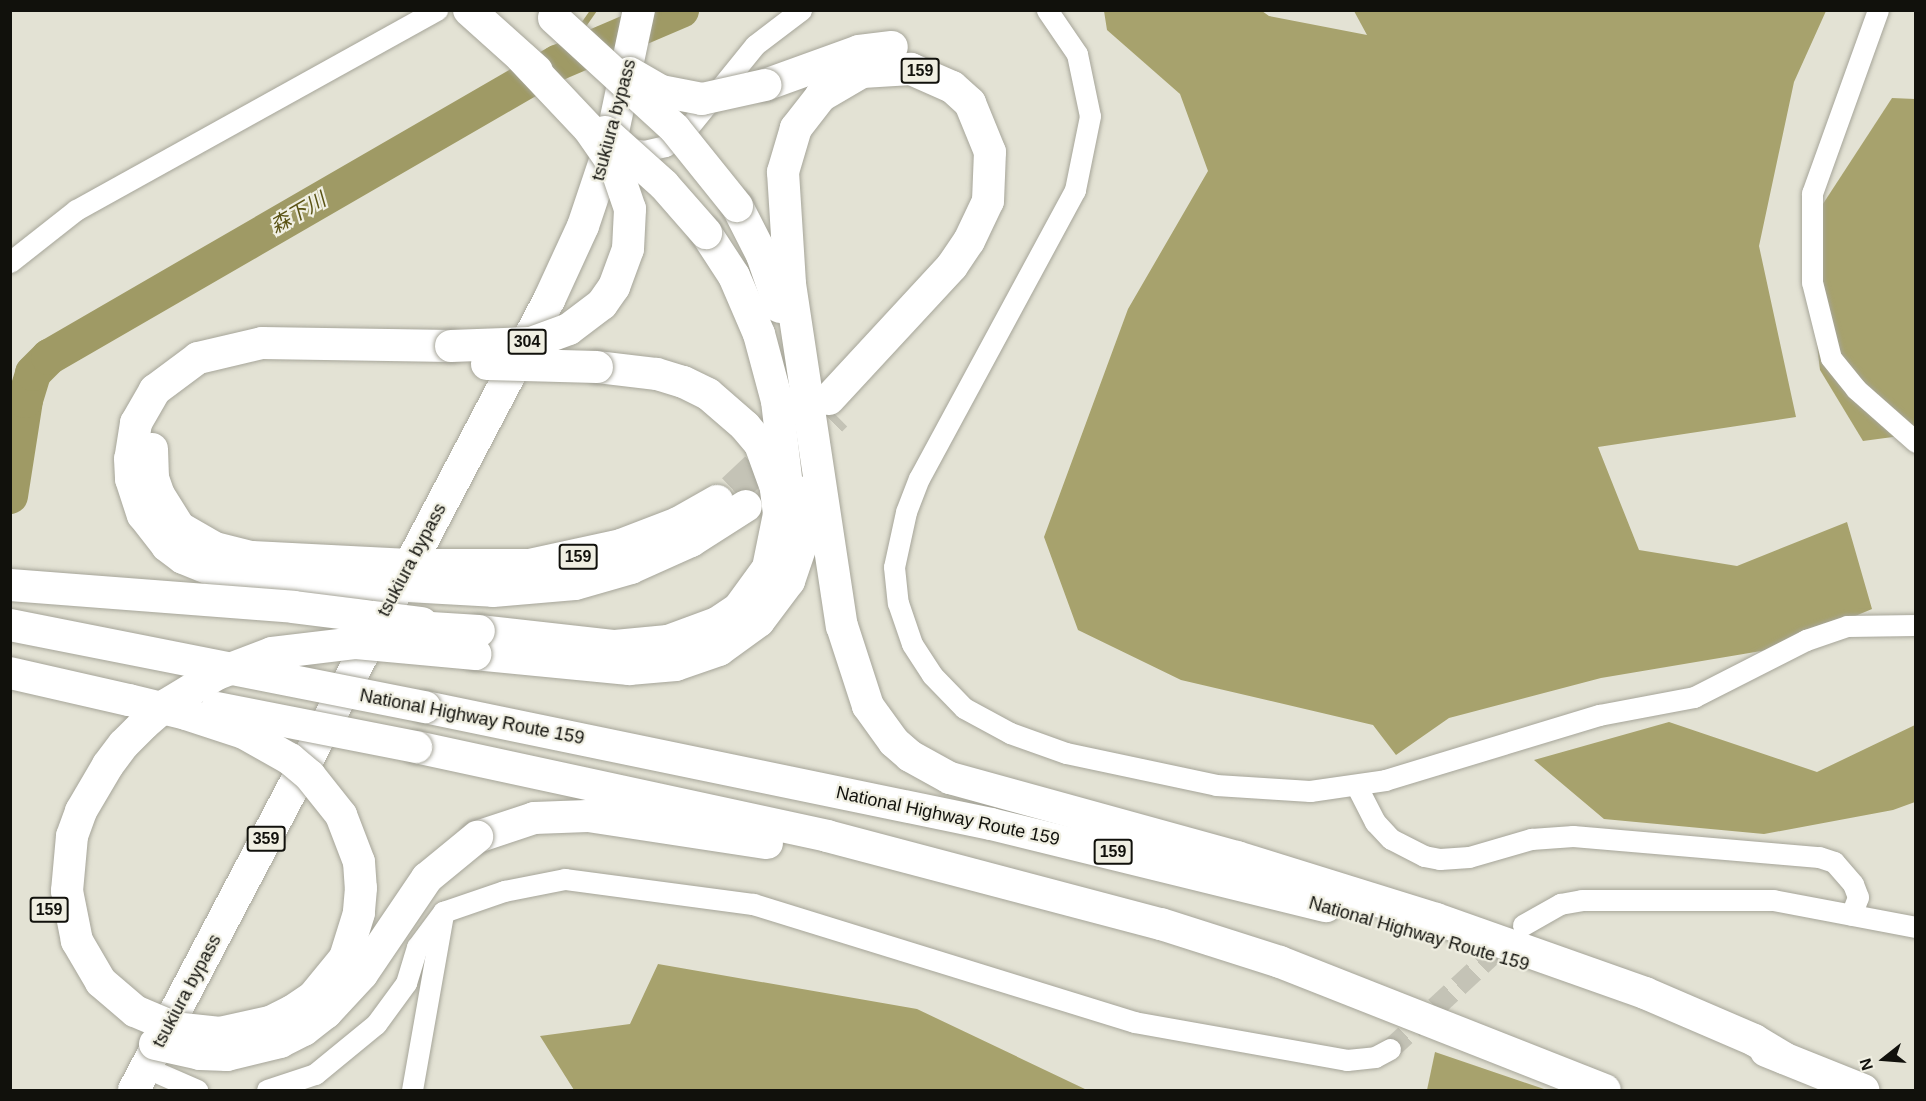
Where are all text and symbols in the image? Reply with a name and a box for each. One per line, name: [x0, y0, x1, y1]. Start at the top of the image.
street label: tsukiura bypass: [587, 57, 641, 183]
road number: 159: [900, 58, 940, 84]
water label: 森下川: [266, 188, 330, 238]
road number: 304: [508, 329, 546, 355]
street label: tsukiura bypass: [373, 500, 451, 620]
road number: 159: [558, 544, 598, 570]
street label: National Highway Route 159: [358, 685, 586, 749]
street label: National Highway Route 159: [834, 782, 1062, 850]
road number: 359: [246, 826, 286, 852]
road number: 159: [1094, 839, 1132, 865]
street label: National Highway Route 159: [1306, 892, 1532, 976]
road number: 159: [29, 897, 68, 923]
street label: tsukiura bypass: [148, 931, 226, 1051]
north arrow: [1854, 1029, 1914, 1089]
text: N: [1856, 1056, 1876, 1072]

